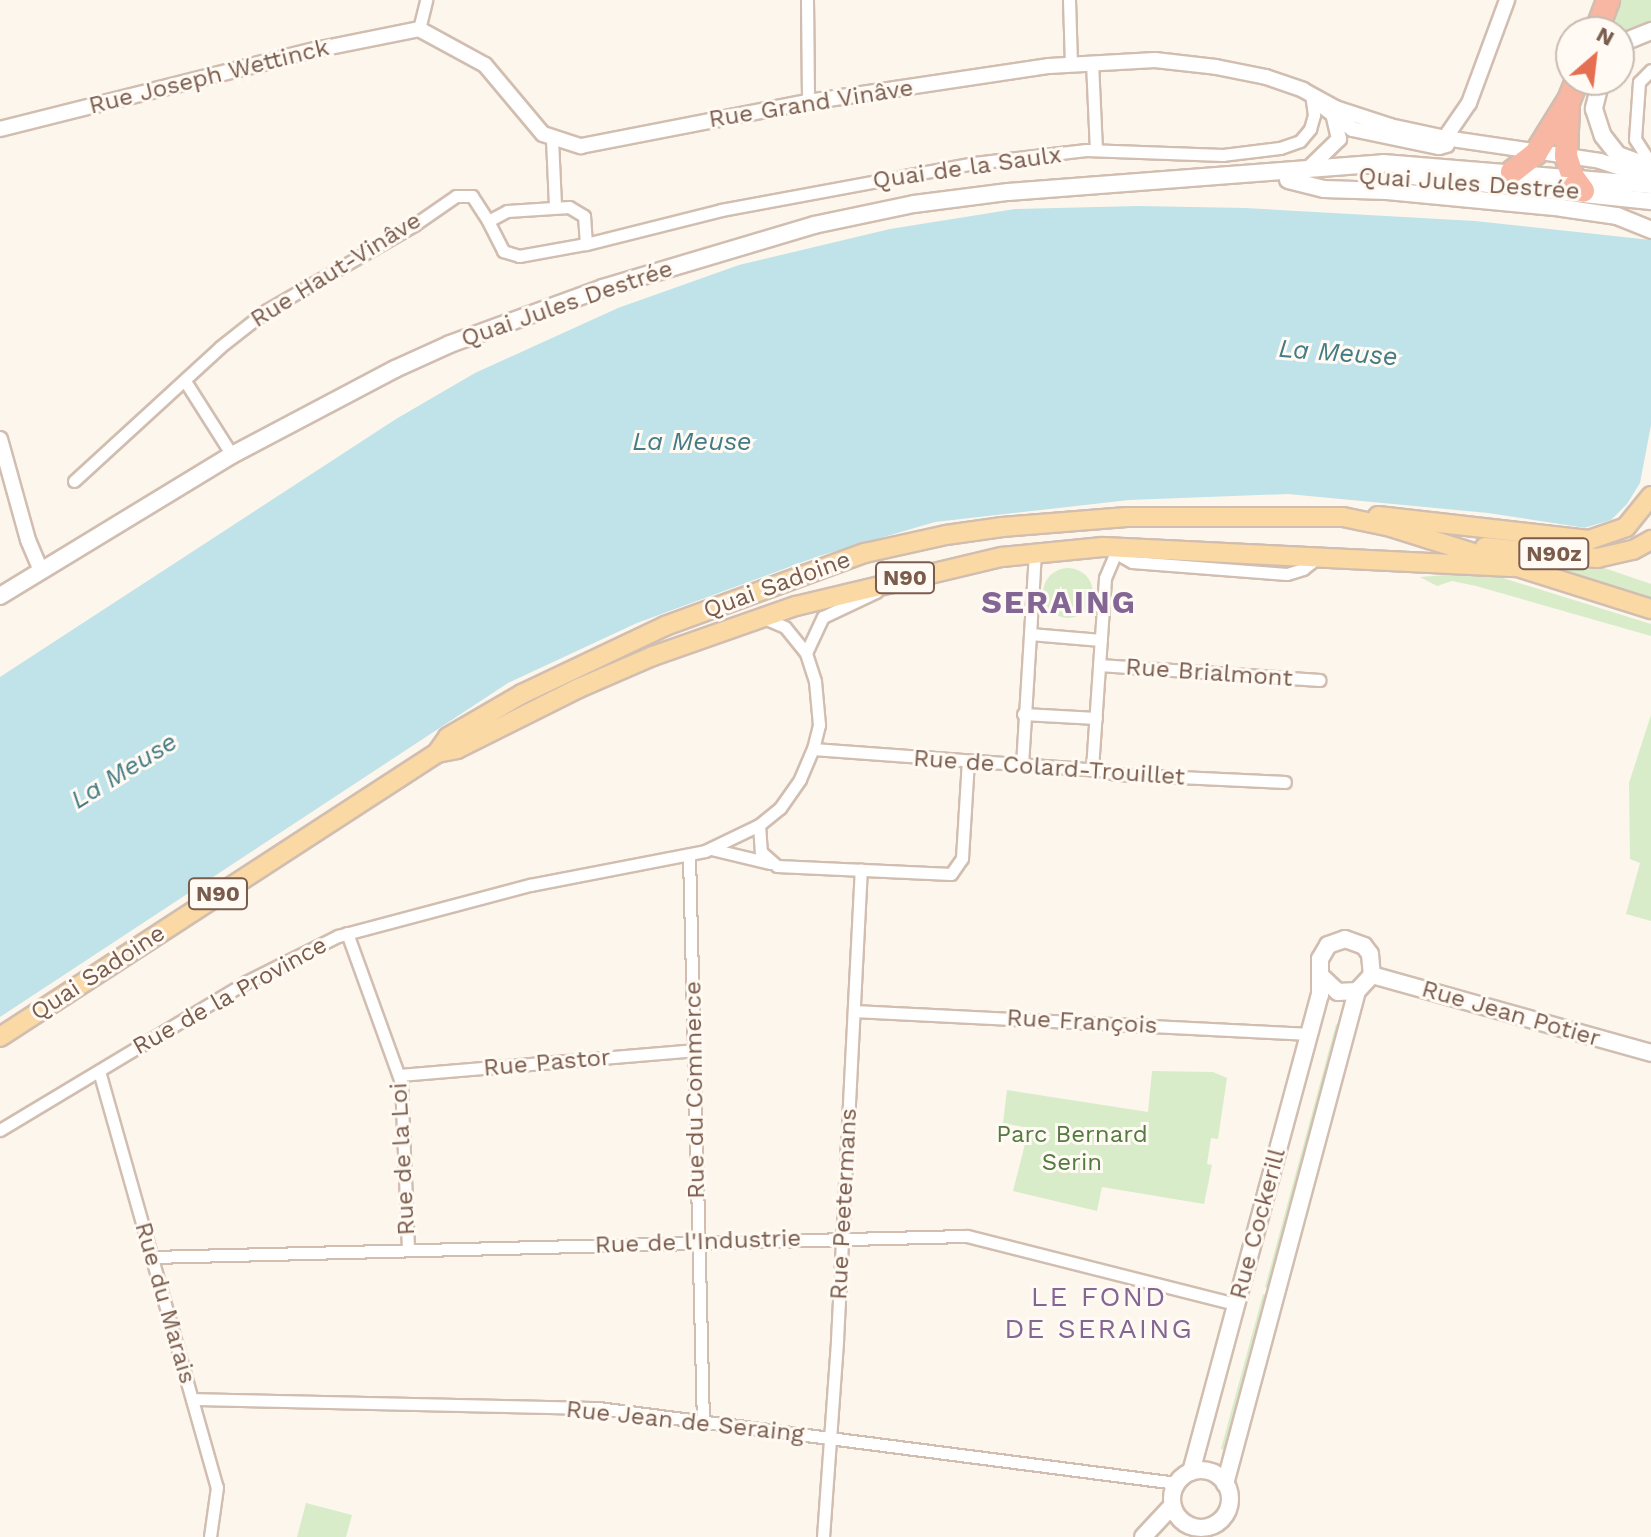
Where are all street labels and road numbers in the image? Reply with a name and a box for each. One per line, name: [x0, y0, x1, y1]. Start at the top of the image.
street label: Rue Joseph Wettinck: [85, 33, 333, 121]
street label: Rue Grand Vinâve: [706, 74, 916, 134]
street label: Quai de la Saulx: [871, 140, 1063, 196]
street label: Quai Jules Destrée: [1357, 162, 1581, 206]
street label: Rue Haut-Vinâve: [246, 206, 426, 334]
street label: Quai Jules Destrée: [457, 254, 677, 354]
road number: N90z: [1518, 536, 1590, 572]
street label: Quai Sadoine: [700, 545, 854, 625]
road number: N90: [873, 560, 937, 596]
street label: Rue Brialmont: [1125, 653, 1293, 693]
street label: Rue de Colard-Trouillet: [912, 744, 1186, 792]
road number: N90: [186, 876, 250, 912]
street label: Quai Sadoine: [26, 919, 170, 1027]
street label: Rue de la Province: [128, 931, 332, 1061]
street label: Rue Jean Potier: [1418, 975, 1604, 1053]
street label: Rue du Commerce: [679, 981, 711, 1199]
street label: Rue François: [1006, 1004, 1158, 1040]
street label: Rue Pastor: [482, 1043, 612, 1083]
street label: Rue de la Loi: [385, 1082, 421, 1236]
street label: Rue Peetermans: [825, 1107, 863, 1301]
street label: Rue Cockerill: [1224, 1146, 1292, 1302]
street label: Rue du Marais: [128, 1219, 202, 1387]
street label: Rue de l'Industrie: [594, 1224, 802, 1260]
street label: Rue Jean de Seraing: [564, 1395, 806, 1449]

